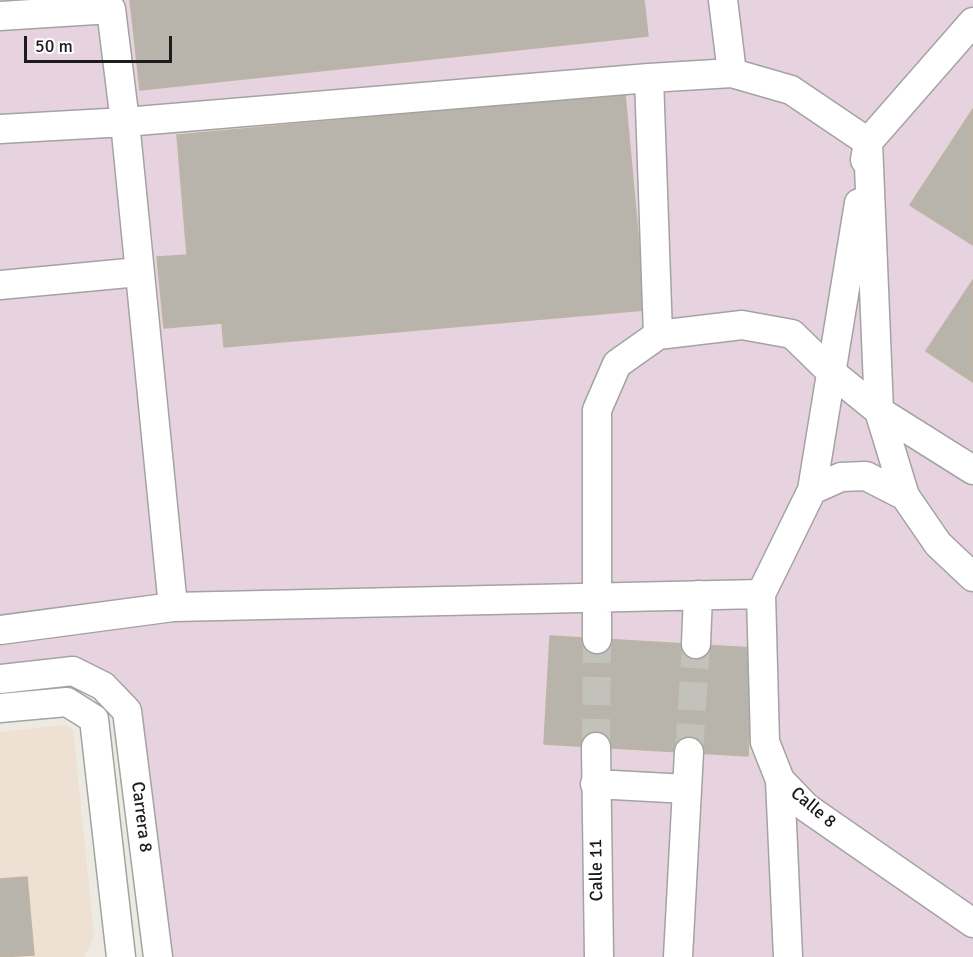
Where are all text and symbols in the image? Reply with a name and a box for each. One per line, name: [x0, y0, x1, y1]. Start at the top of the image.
scale bar: [27, 24, 176, 62]
text: 50 m: [35, 35, 73, 57]
street label: Carrera 8: [126, 780, 156, 854]
street label: Calle 8: [786, 783, 840, 833]
street label: Calle 11: [586, 839, 608, 901]

